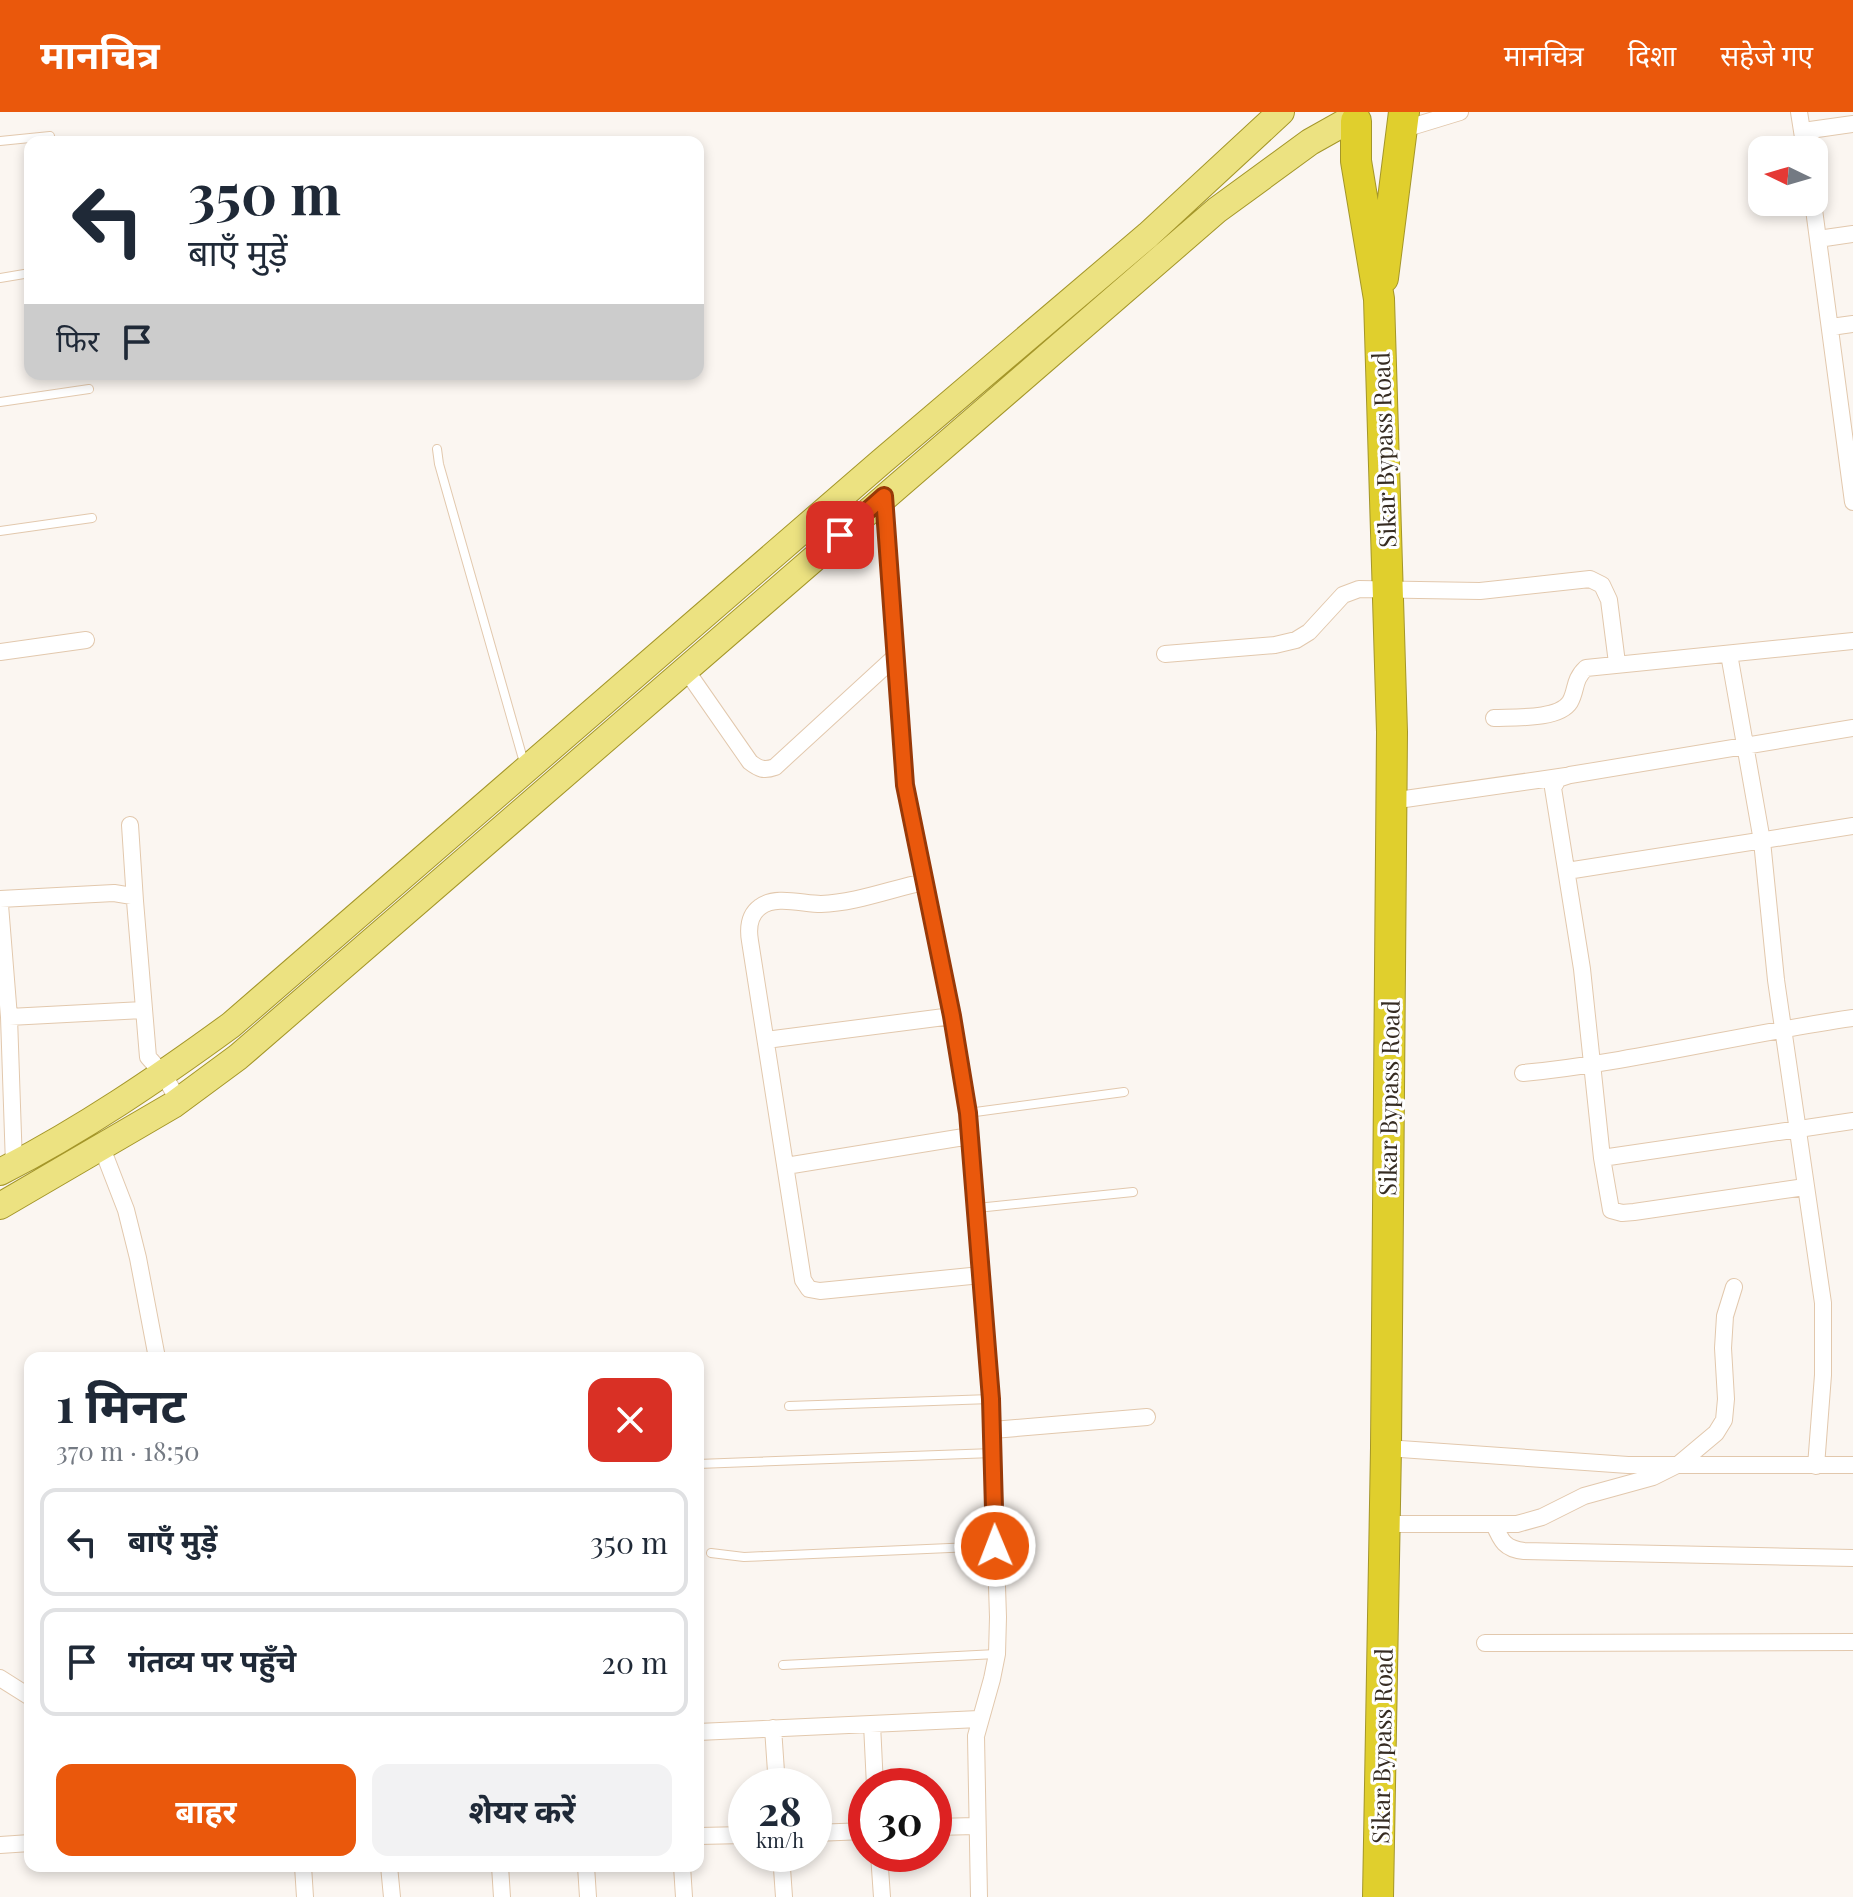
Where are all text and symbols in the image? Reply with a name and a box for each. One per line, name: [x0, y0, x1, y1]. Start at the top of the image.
text: मानचित्र: [40, 28, 160, 79]
text: मानचित्र: [1504, 36, 1584, 73]
text: दिशा: [1628, 36, 1676, 73]
text: सहेजे गए: [1720, 36, 1813, 73]
north arrow: [1748, 136, 1828, 216]
map controls: [1748, 136, 1828, 216]
text: 350 m: [188, 155, 341, 230]
icon: left: [56, 168, 160, 272]
text: बाएँ मुड़ें: [188, 227, 288, 275]
text: फिर: [56, 320, 99, 360]
icon: arrive: [115, 320, 159, 364]
street label: Sikar Bypass Road: [1364, 352, 1402, 548]
pin: [806, 501, 874, 569]
icon: arrive: [818, 513, 862, 557]
street label: Sikar Bypass Road: [1370, 1000, 1406, 1196]
text: 1 मिनट: [56, 1371, 186, 1435]
button: close: [588, 1378, 672, 1462]
text: 370 m · 18:50: [56, 1433, 200, 1468]
position arrow: [953, 1504, 1037, 1588]
icon: left: [60, 1520, 104, 1564]
text: बाएँ मुड़ें: [128, 1520, 217, 1560]
text: 350 m: [590, 1522, 668, 1562]
icon: arrive: [60, 1640, 104, 1684]
text: गंतव्य पर पहुँचे: [128, 1640, 296, 1680]
text: 20 m: [602, 1642, 668, 1682]
street label: Sikar Bypass Road: [1363, 1648, 1399, 1844]
button: बाहर: [56, 1764, 356, 1856]
button: शेयर करें: [372, 1764, 672, 1856]
speed limit sign: 30: [848, 1768, 952, 1872]
text: 28: [758, 1783, 802, 1836]
text: km/h: [756, 1826, 804, 1853]

